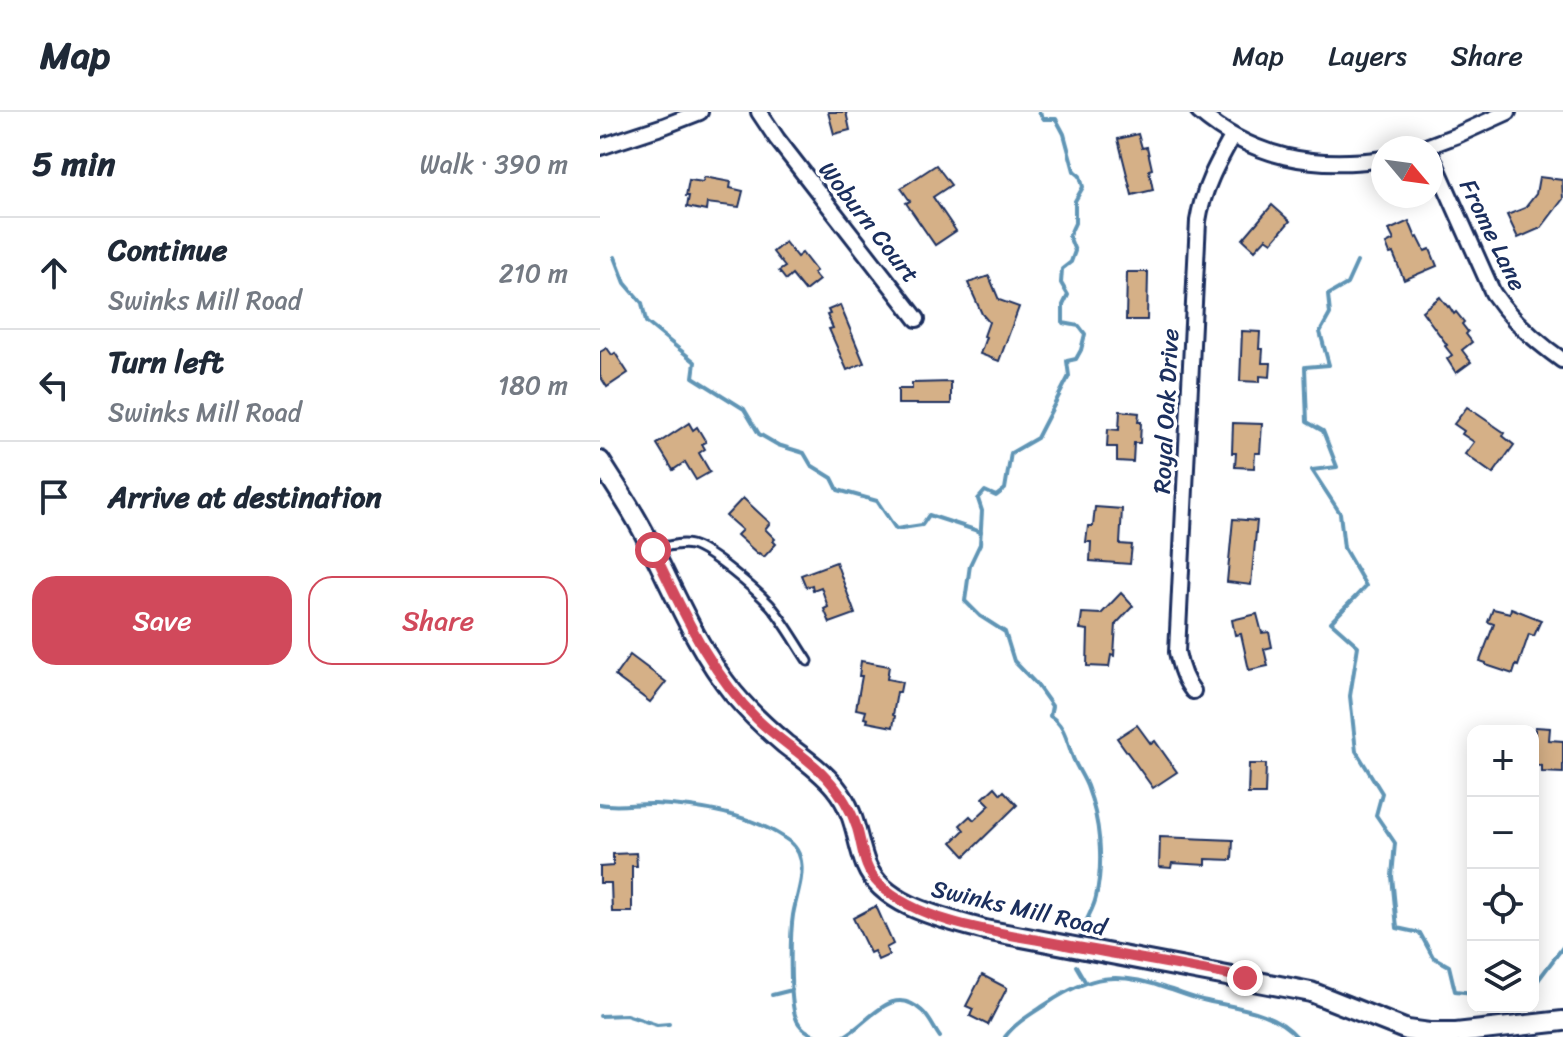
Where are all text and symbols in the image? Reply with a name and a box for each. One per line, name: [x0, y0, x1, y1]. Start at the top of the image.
text: Map: [40, 22, 110, 89]
text: Map: [1232, 31, 1284, 80]
text: Layers: [1328, 31, 1407, 80]
text: Share: [1451, 31, 1523, 80]
text: 5 min: [32, 134, 115, 194]
north arrow: [1371, 136, 1443, 208]
text: Walk · 390 m: [420, 141, 568, 187]
street label: Woburn Court: [808, 152, 930, 292]
street label: Frome Lane: [1448, 172, 1538, 298]
text: Continue: [108, 223, 227, 277]
text: 210 m: [499, 250, 568, 296]
icon: ahead: [32, 251, 76, 295]
text: Swinks Mill Road: [108, 277, 301, 323]
street label: Royal Oak Drive: [1141, 327, 1191, 495]
text: Turn left: [108, 335, 224, 389]
text: 180 m: [498, 362, 568, 408]
icon: left: [32, 363, 76, 407]
text: Swinks Mill Road: [108, 389, 301, 435]
text: Arrive at destination: [108, 470, 382, 524]
icon: arrive: [32, 475, 76, 519]
route start: [635, 532, 671, 568]
button: Save: [32, 576, 292, 665]
button: Share: [308, 576, 568, 665]
map controls: [1467, 725, 1539, 1013]
button: +: [1467, 725, 1539, 797]
button: −: [1467, 797, 1539, 869]
street label: Swinks Mill Road: [927, 867, 1113, 949]
button: locate: [1467, 869, 1539, 941]
button: layers: [1467, 941, 1539, 1013]
route end: [1227, 960, 1263, 996]

